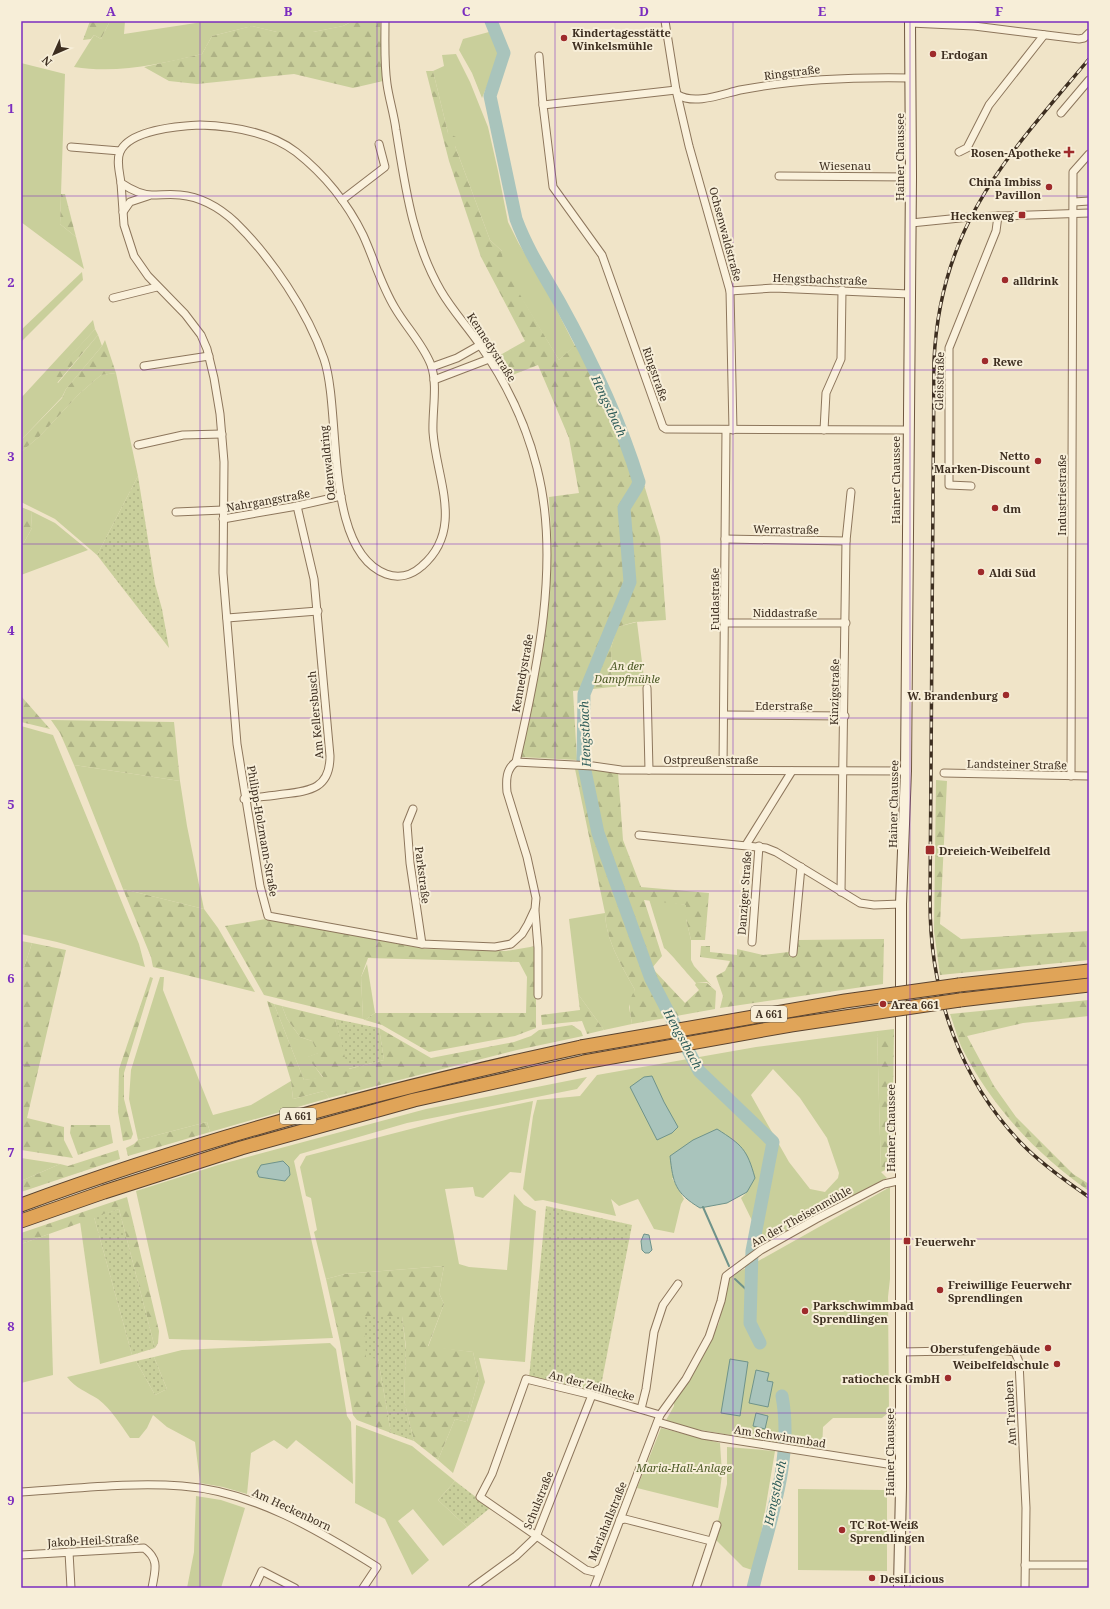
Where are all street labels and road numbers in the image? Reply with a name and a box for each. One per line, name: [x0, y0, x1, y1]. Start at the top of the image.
street label: Ringstraße: [763, 61, 821, 83]
street label: Hainer Chaussee: [892, 113, 907, 201]
street label: Wiesenau: [819, 158, 871, 173]
street label: Ochsenwaldstraße: [706, 185, 746, 283]
street label: Hengstbachstraße: [772, 270, 868, 288]
street label: Kennedystraße: [464, 310, 520, 384]
street label: Ringstraße: [640, 345, 672, 403]
street label: Gleisstraße: [931, 351, 947, 410]
street label: Odenwaldring: [316, 425, 338, 501]
street label: Hainer Chaussee: [888, 436, 903, 524]
street label: Industriestraße: [1054, 454, 1069, 536]
street label: Nahrgangstraße: [225, 485, 311, 515]
street label: Werrastraße: [753, 521, 819, 537]
street label: Fuldastraße: [707, 567, 722, 630]
street label: Niddastraße: [753, 605, 817, 620]
street label: Kennedystraße: [508, 632, 536, 713]
street label: Kinzigstraße: [826, 659, 842, 725]
street label: Am Kellersbusch: [304, 670, 326, 760]
street label: Ederstraße: [755, 698, 813, 713]
street label: Ostpreußenstraße: [664, 752, 759, 767]
street label: Landsteiner Straße: [967, 756, 1067, 772]
street label: Hainer Chaussee: [885, 760, 901, 848]
street label: Philipp-Holzmann-Straße: [244, 764, 282, 898]
street label: Parkstraße: [412, 846, 434, 905]
street label: Danziger Straße: [734, 850, 754, 936]
road number: A 661: [751, 1006, 787, 1022]
street label: Hainer Chaussee: [883, 1084, 898, 1172]
road number: A 661: [280, 1108, 316, 1124]
street label: An der Theisenmühle: [748, 1182, 854, 1250]
street label: An der Zeilhecke: [548, 1366, 637, 1404]
street label: Am Trauben: [1001, 1380, 1019, 1446]
street label: Hainer Chaussee: [882, 1408, 897, 1496]
street label: Am Schwimmbad: [733, 1421, 827, 1451]
street label: Schulstraße: [519, 1468, 557, 1531]
street label: Mariahallstraße: [584, 1479, 630, 1563]
street label: Am Heckenborn: [250, 1484, 334, 1534]
street label: Jakob-Heil-Straße: [46, 1530, 139, 1550]

